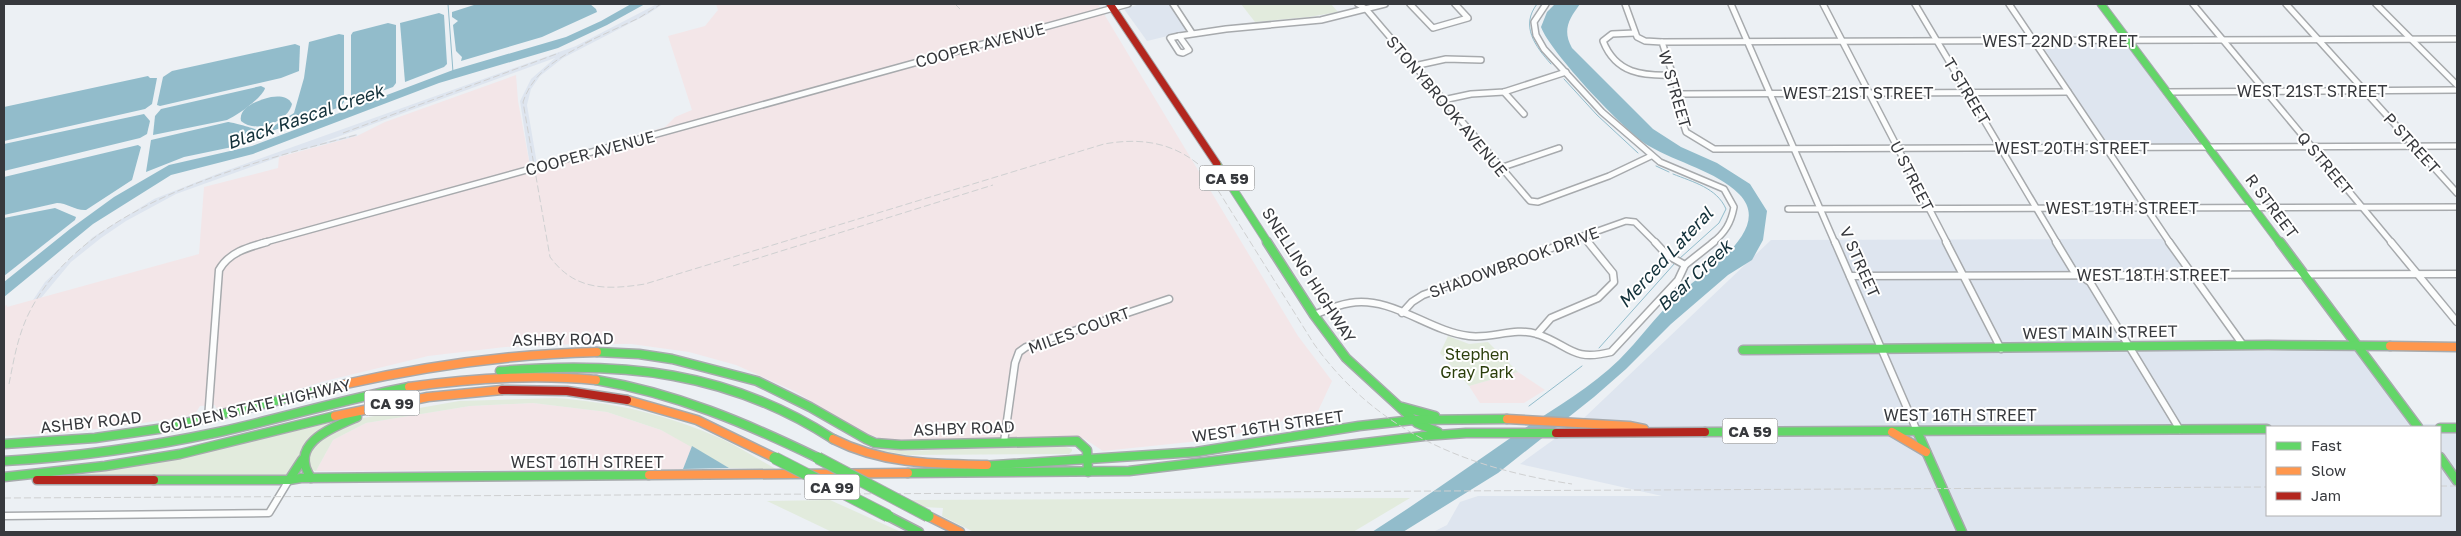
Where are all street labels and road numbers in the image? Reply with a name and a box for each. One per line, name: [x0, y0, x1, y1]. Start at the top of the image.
street label: COOPER AVENUE: [913, 18, 1047, 72]
street label: WEST 22ND STREET: [1982, 31, 2138, 51]
street label: STONYBROOK AVENUE: [1382, 32, 1512, 180]
street label: W STREET: [1654, 48, 1696, 130]
street label: T STREET: [1939, 54, 1995, 128]
street label: WEST 21ST STREET: [2237, 81, 2387, 101]
street label: WEST 21ST STREET: [1783, 83, 1933, 103]
street label: P STREET: [2379, 108, 2445, 178]
street label: COOPER AVENUE: [523, 126, 657, 180]
street label: Q STREET: [2293, 127, 2357, 199]
street label: U STREET: [1886, 138, 1938, 215]
street label: WEST 20TH STREET: [1995, 138, 2150, 158]
road number: CA 59: [1200, 166, 1254, 190]
street label: R STREET: [2241, 170, 2303, 242]
street label: WEST 19TH STREET: [2045, 198, 2199, 218]
street label: SNELLING HIGHWAY: [1258, 204, 1361, 347]
street label: SHADOWBROOK DRIVE: [1426, 222, 1602, 302]
street label: V STREET: [1836, 224, 1884, 300]
street label: WEST 18TH STREET: [2076, 265, 2230, 285]
street label: MILES COURT: [1025, 302, 1133, 358]
street label: WEST MAIN STREET: [2022, 321, 2178, 343]
street label: ASHBY ROAD: [512, 328, 614, 350]
street label: GOLDEN STATE HIGHWAY: [157, 374, 353, 438]
road number: CA 99: [364, 390, 420, 416]
street label: WEST 16TH STREET: [1191, 405, 1345, 447]
street label: WEST 16TH STREET: [1883, 405, 2037, 425]
street label: ASHBY ROAD: [39, 407, 143, 437]
street label: ASHBY ROAD: [913, 416, 1015, 440]
road number: CA 59: [1722, 418, 1778, 444]
street label: WEST 16TH STREET: [510, 452, 664, 472]
road number: CA 99: [804, 474, 860, 500]

